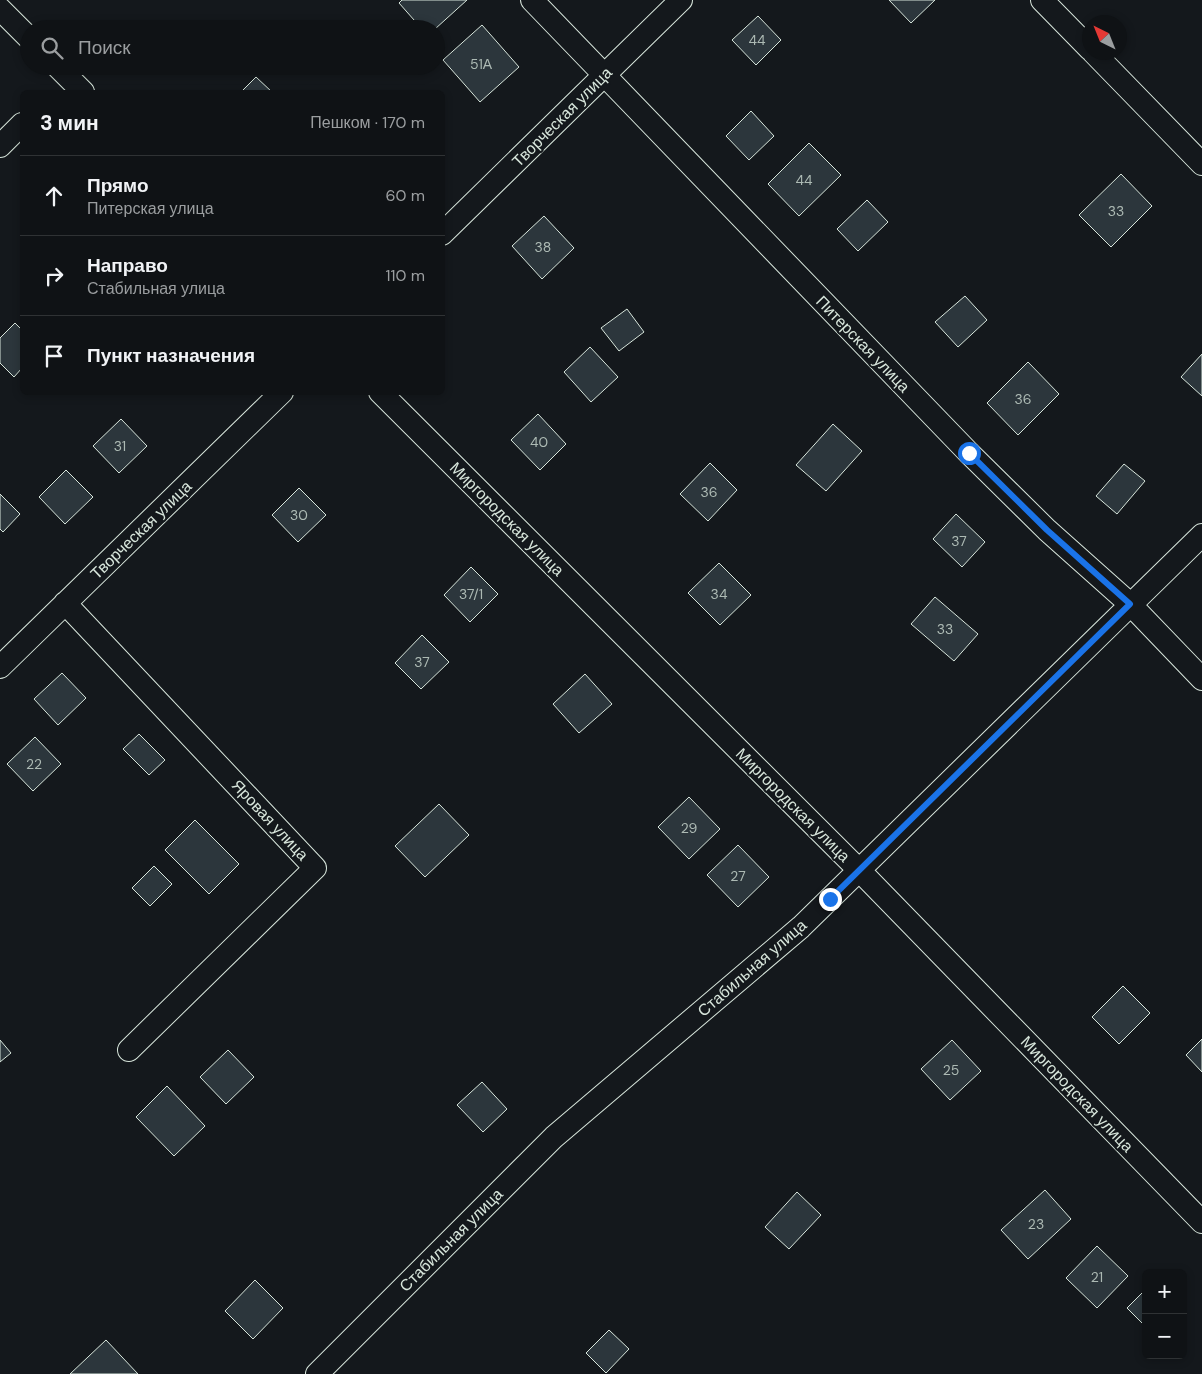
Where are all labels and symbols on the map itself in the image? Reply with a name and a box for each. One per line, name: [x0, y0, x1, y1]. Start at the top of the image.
north arrow: [1082, 15, 1127, 60]
house number: 44: [749, 31, 766, 49]
house number: 51А: [470, 55, 493, 73]
street label: Творческая улица: [507, 62, 617, 172]
house number: 44: [796, 171, 813, 189]
house number: 33: [1108, 202, 1124, 220]
house number: 38: [535, 238, 551, 256]
street label: Питерская улица: [811, 291, 915, 397]
house number: 36: [1014, 390, 1032, 408]
house number: 40: [530, 433, 548, 451]
house number: 31: [114, 437, 126, 455]
route start: [958, 442, 981, 465]
street label: Миргородская улица: [445, 457, 569, 581]
street label: Творческая улица: [86, 476, 196, 584]
house number: 36: [700, 483, 718, 501]
house number: 30: [290, 506, 308, 524]
house number: 37: [951, 532, 967, 550]
house number: 37/1: [459, 585, 483, 603]
house number: 34: [711, 585, 728, 603]
house number: 33: [937, 620, 953, 638]
house number: 37: [414, 653, 430, 671]
street label: Миргородская улица: [731, 743, 855, 867]
house number: 22: [26, 755, 42, 773]
street label: Яровая улица: [227, 775, 313, 865]
house number: 29: [681, 819, 698, 837]
house number: 27: [730, 867, 746, 885]
route end: [819, 888, 842, 911]
street label: Стабильная улица: [693, 915, 811, 1021]
street label: Миргородская улица: [1016, 1032, 1138, 1157]
house number: 25: [943, 1061, 959, 1079]
street label: Стабильная улица: [395, 1184, 507, 1296]
house number: 23: [1028, 1215, 1044, 1233]
house number: 21: [1091, 1268, 1103, 1286]

